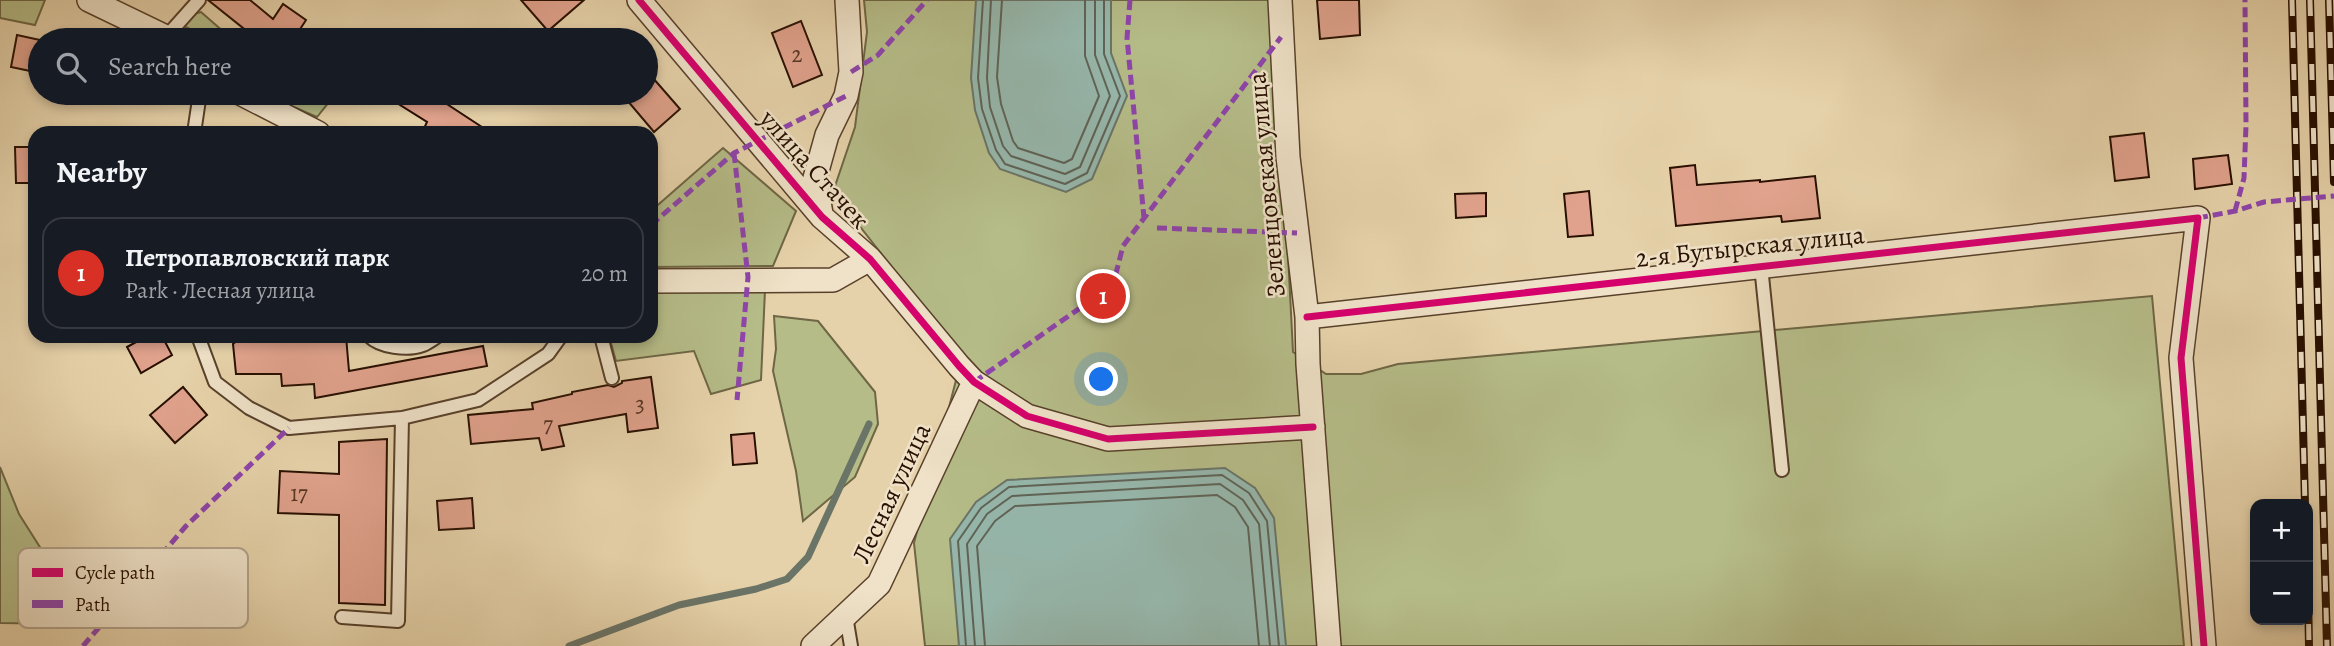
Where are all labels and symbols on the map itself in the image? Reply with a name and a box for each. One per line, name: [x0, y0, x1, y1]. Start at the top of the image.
house number: 2: [792, 39, 803, 70]
street label: Зеленцовская улица: [1239, 71, 1294, 299]
street label: улица Стачек: [751, 101, 878, 236]
street label: 2-я Бутырская улица: [1634, 217, 1866, 276]
pin: 1: [1080, 270, 1126, 322]
your location: [1084, 362, 1118, 396]
house number: 3: [635, 389, 645, 420]
house number: 7: [543, 409, 553, 440]
street label: Лесная улица: [844, 418, 939, 569]
house number: 17: [290, 478, 308, 509]
legend: [18, 548, 248, 628]
text: Cycle path: [75, 560, 155, 586]
text: Path: [75, 592, 110, 618]

